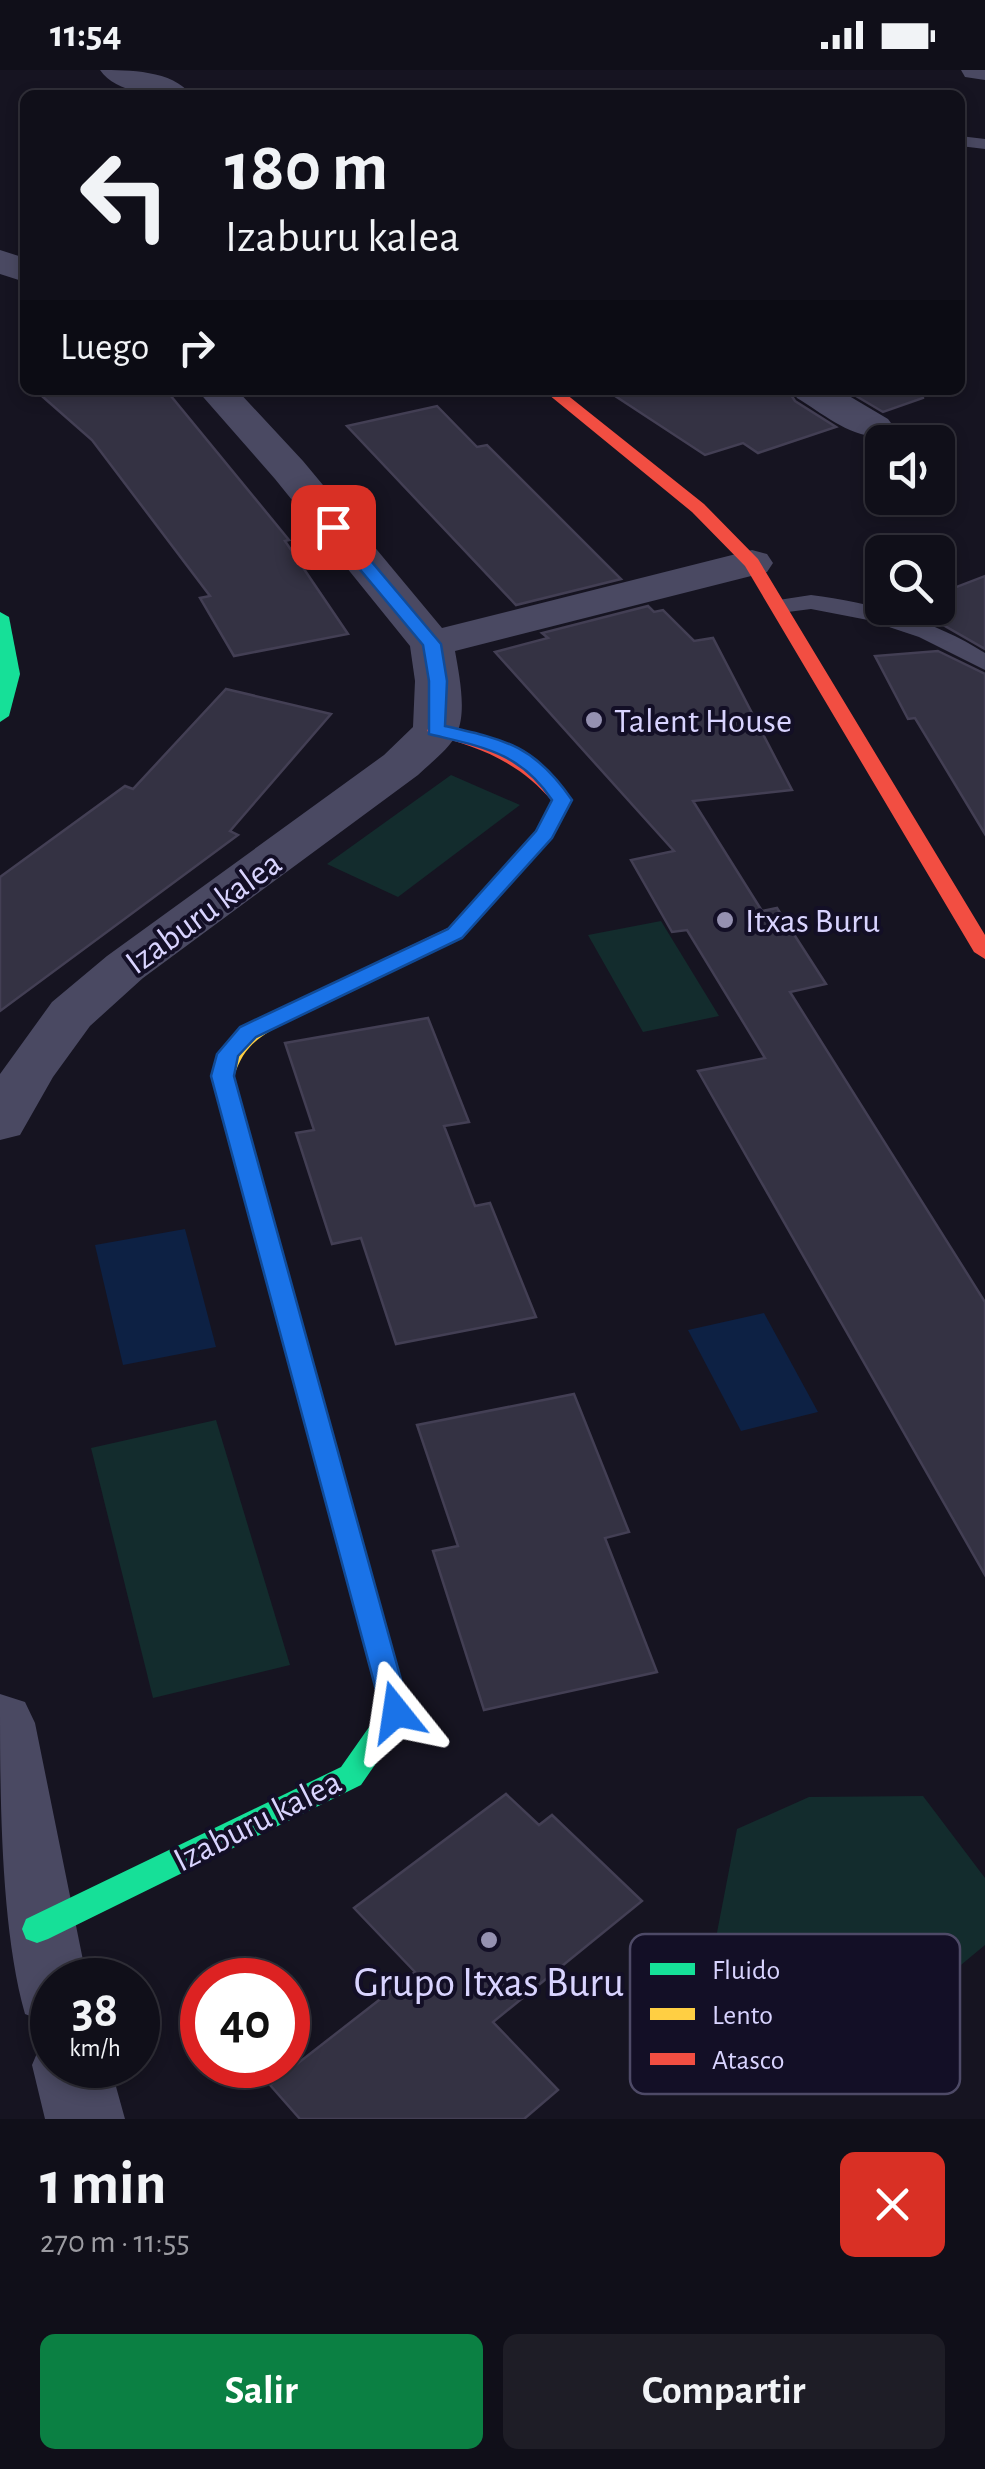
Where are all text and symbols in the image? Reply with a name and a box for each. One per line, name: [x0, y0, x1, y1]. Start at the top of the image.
text: 11:54: [50, 16, 122, 54]
icon: left: [60, 130, 190, 260]
text: 180 m: [225, 133, 388, 203]
text: Izaburu kalea: [225, 215, 460, 260]
icon: right: [169, 320, 224, 375]
text: Luego: [60, 329, 149, 367]
map controls: [865, 425, 955, 625]
button: sound: [865, 425, 955, 515]
pin: [291, 485, 376, 570]
icon: arrive: [306, 500, 361, 555]
button: search: [865, 535, 955, 625]
place label: Talent House: [614, 704, 792, 739]
marker: Talent House: [583, 709, 605, 731]
street label: Izaburu kalea: [120, 845, 288, 981]
place label: Itxas Buru: [745, 904, 880, 939]
marker: Itxas Buru: [714, 909, 736, 931]
position arrow: [344, 1660, 448, 1764]
street label: Izaburu kalea: [168, 1764, 347, 1878]
marker: Grupo Itxas Buru: [478, 1929, 500, 1951]
legend: [630, 1934, 960, 2094]
text: Fluido: [712, 1957, 780, 1985]
speed limit sign: 40: [180, 1958, 310, 2088]
place label: Grupo Itxas Buru: [354, 1962, 624, 2004]
text: 38: [72, 1986, 118, 2036]
text: Lento: [712, 2002, 773, 2030]
text: km/h: [69, 2036, 121, 2061]
text: Atasco: [712, 2047, 784, 2075]
button: close: [840, 2152, 945, 2257]
text: 1 min: [40, 2155, 166, 2215]
text: 270 m · 11:55: [40, 2226, 190, 2258]
button: Salir: [40, 2334, 483, 2449]
button: Compartir: [503, 2334, 945, 2449]

